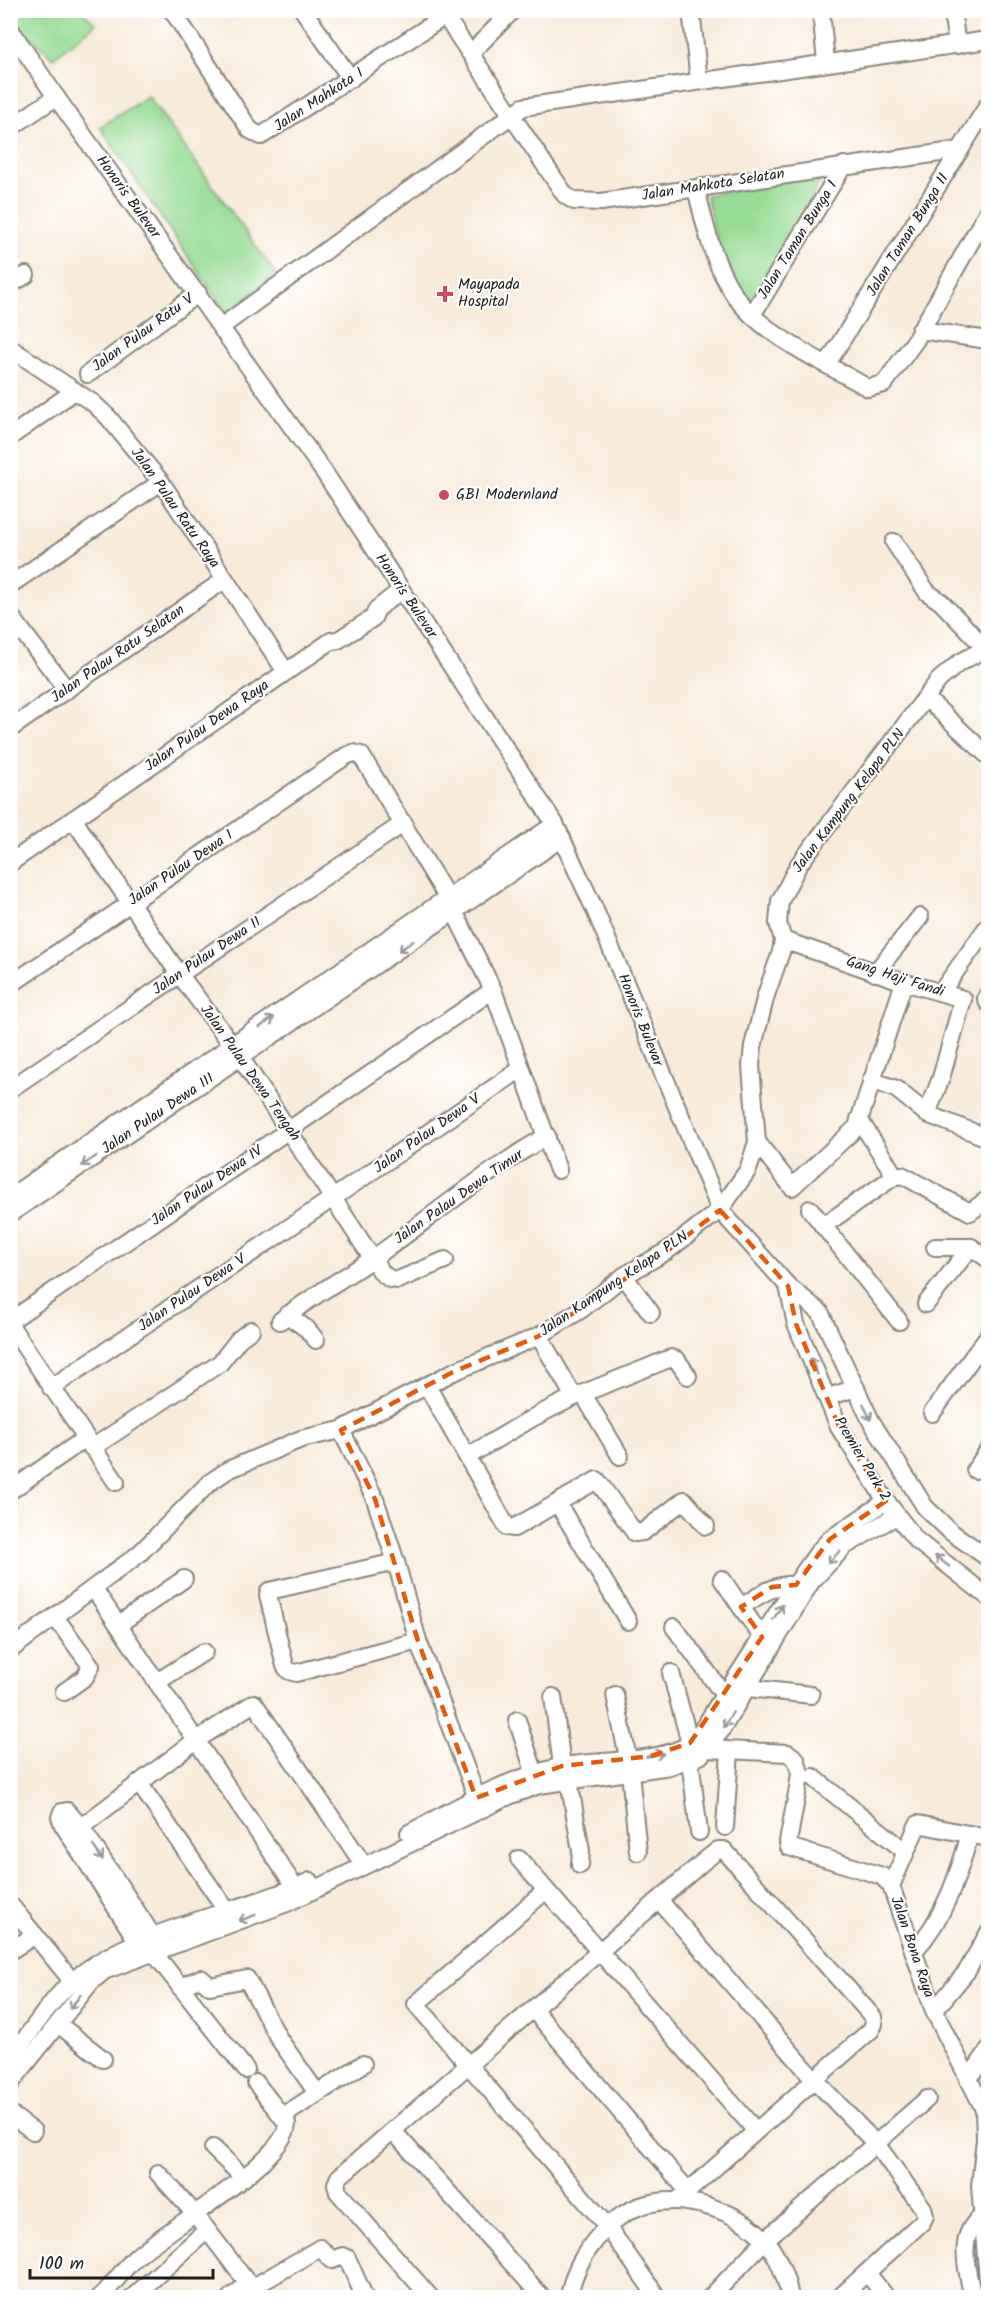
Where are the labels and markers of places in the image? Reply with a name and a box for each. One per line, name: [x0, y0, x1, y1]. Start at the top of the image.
place label: Mayapada Hospital: [458, 273, 520, 314]
marker: Mayapada Hospital: [436, 285, 454, 303]
place label: GBI Modernland: [456, 483, 558, 507]
marker: GBI Modernland: [437, 488, 451, 502]

